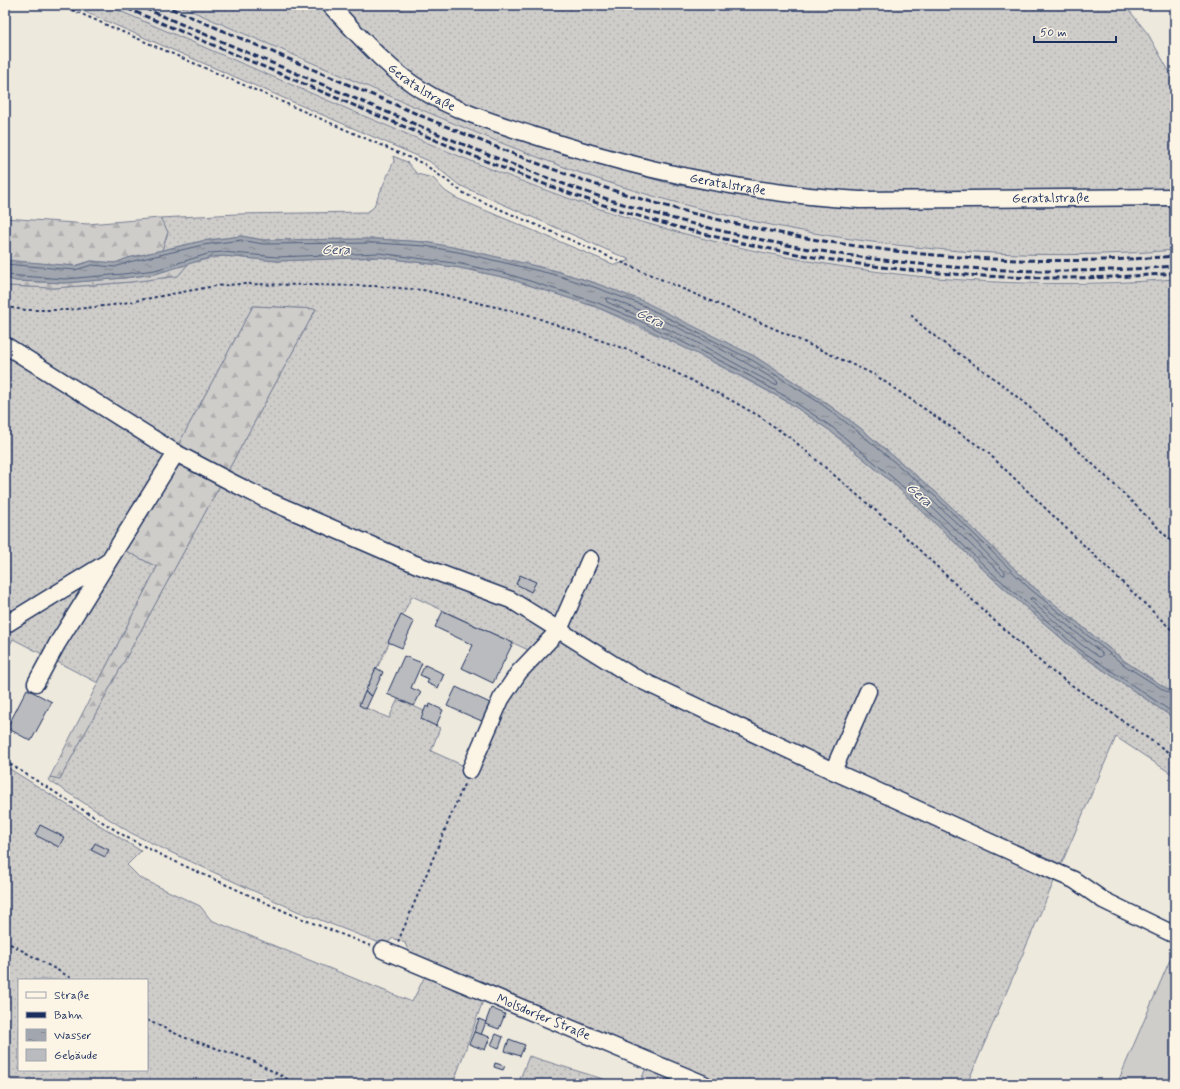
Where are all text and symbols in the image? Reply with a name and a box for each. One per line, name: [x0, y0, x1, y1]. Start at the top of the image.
scale bar: [1034, 18, 1116, 44]
text: 50 m: [1040, 25, 1067, 41]
street label: Geratalstraße: [384, 59, 458, 115]
street label: Geratalstraße: [688, 169, 767, 199]
street label: Geratalstraße: [1012, 189, 1090, 207]
water label: Gera: [322, 241, 350, 259]
water label: Gera: [633, 304, 667, 332]
water label: Gera: [902, 479, 936, 511]
legend: [18, 979, 148, 1071]
text: Straße: [54, 988, 89, 1004]
street label: Molsdorfer Straße: [494, 990, 593, 1044]
text: Bahn: [54, 1008, 84, 1024]
text: Wasser: [54, 1028, 92, 1044]
text: Gebäude: [54, 1048, 97, 1064]

